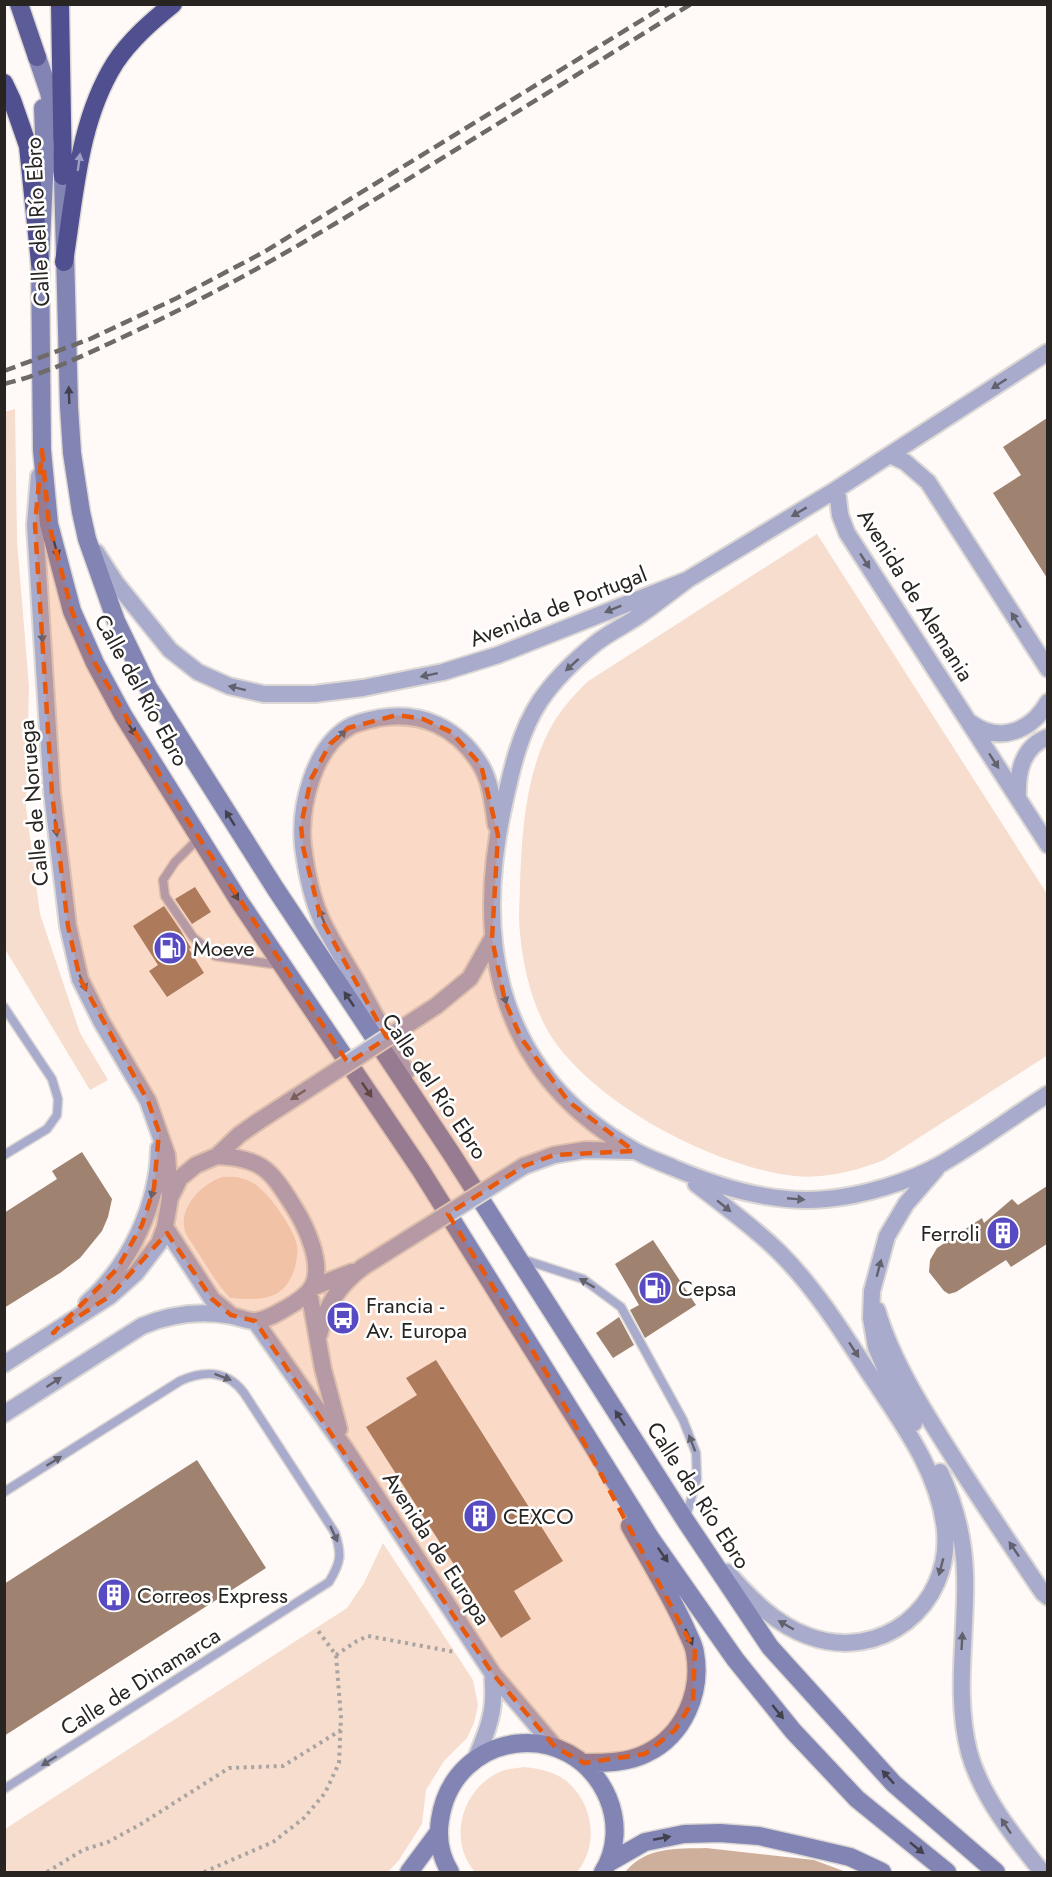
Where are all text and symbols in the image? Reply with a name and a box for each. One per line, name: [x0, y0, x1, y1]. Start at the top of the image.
street label: Calle del Río Ebro: [17, 136, 57, 308]
one-way arrow: [75, 153, 84, 172]
one-way arrow: [990, 378, 1007, 389]
one-way arrow: [64, 385, 73, 404]
street label: Avenida de Alemania: [850, 503, 982, 687]
one-way arrow: [791, 506, 807, 517]
one-way arrow: [51, 540, 61, 558]
one-way arrow: [860, 553, 871, 569]
street label: Avenida de Portugal: [465, 557, 651, 655]
one-way arrow: [603, 604, 621, 614]
street label: Calle del Río Ebro: [87, 608, 197, 772]
one-way arrow: [1011, 612, 1022, 628]
one-way arrow: [37, 624, 46, 643]
one-way arrow: [565, 658, 580, 671]
one-way arrow: [420, 670, 438, 680]
one-way arrow: [228, 682, 246, 692]
street label: Calle de Noruega: [10, 719, 56, 887]
one-way arrow: [126, 720, 136, 737]
one-way arrow: [332, 729, 346, 743]
one-way arrow: [988, 752, 999, 769]
one-way arrow: [225, 810, 236, 826]
one-way arrow: [51, 819, 61, 838]
one-way arrow: [228, 885, 239, 901]
one-way arrow: [316, 908, 326, 926]
fuel station icon: Moeve: [152, 930, 188, 966]
place label: Moeve: [193, 932, 255, 964]
one-way arrow: [78, 974, 88, 992]
one-way arrow: [500, 987, 509, 1005]
one-way arrow: [343, 991, 354, 1007]
street label: Calle del Río Ebro: [374, 1007, 496, 1165]
one-way arrow: [361, 1082, 372, 1098]
one-way arrow: [290, 1090, 307, 1101]
one-way arrow: [148, 1181, 157, 1199]
one-way arrow: [786, 1194, 805, 1204]
one-way arrow: [716, 1200, 732, 1213]
building icon: Ferroli: [985, 1215, 1021, 1251]
place label: Ferroli: [921, 1217, 980, 1249]
one-way arrow: [874, 1259, 884, 1277]
fuel station icon: Cepsa: [637, 1270, 673, 1306]
place label: Cepsa: [678, 1272, 736, 1304]
one-way arrow: [579, 1278, 595, 1289]
place label: Francia - Av. Europa: [366, 1289, 467, 1346]
bus stop icon: Francia - Av. Europa: [325, 1300, 361, 1336]
one-way arrow: [849, 1342, 860, 1358]
one-way arrow: [215, 1372, 233, 1382]
one-way arrow: [46, 1377, 62, 1388]
one-way arrow: [614, 1410, 626, 1426]
street label: Calle del Río Ebro: [639, 1415, 759, 1575]
one-way arrow: [686, 1434, 696, 1452]
one-way arrow: [46, 1456, 62, 1467]
street label: Avenida de Europa: [375, 1465, 499, 1631]
building icon: CEXCO: [462, 1498, 498, 1534]
place label: CEXCO: [503, 1500, 574, 1532]
one-way arrow: [329, 1526, 339, 1544]
one-way arrow: [1008, 1541, 1019, 1558]
one-way arrow: [657, 1547, 669, 1563]
one-way arrow: [936, 1559, 945, 1577]
building icon: Correos Express: [96, 1577, 132, 1613]
place label: Correos Express: [137, 1579, 288, 1611]
street label: Calle de Dinamarca: [54, 1619, 226, 1743]
one-way arrow: [778, 1619, 794, 1630]
one-way arrow: [685, 1628, 694, 1646]
one-way arrow: [957, 1631, 966, 1650]
one-way arrow: [771, 1705, 784, 1720]
one-way arrow: [41, 1755, 57, 1766]
one-way arrow: [881, 1770, 895, 1785]
one-way arrow: [1001, 1818, 1012, 1834]
one-way arrow: [653, 1833, 672, 1842]
one-way arrow: [909, 1842, 925, 1855]

